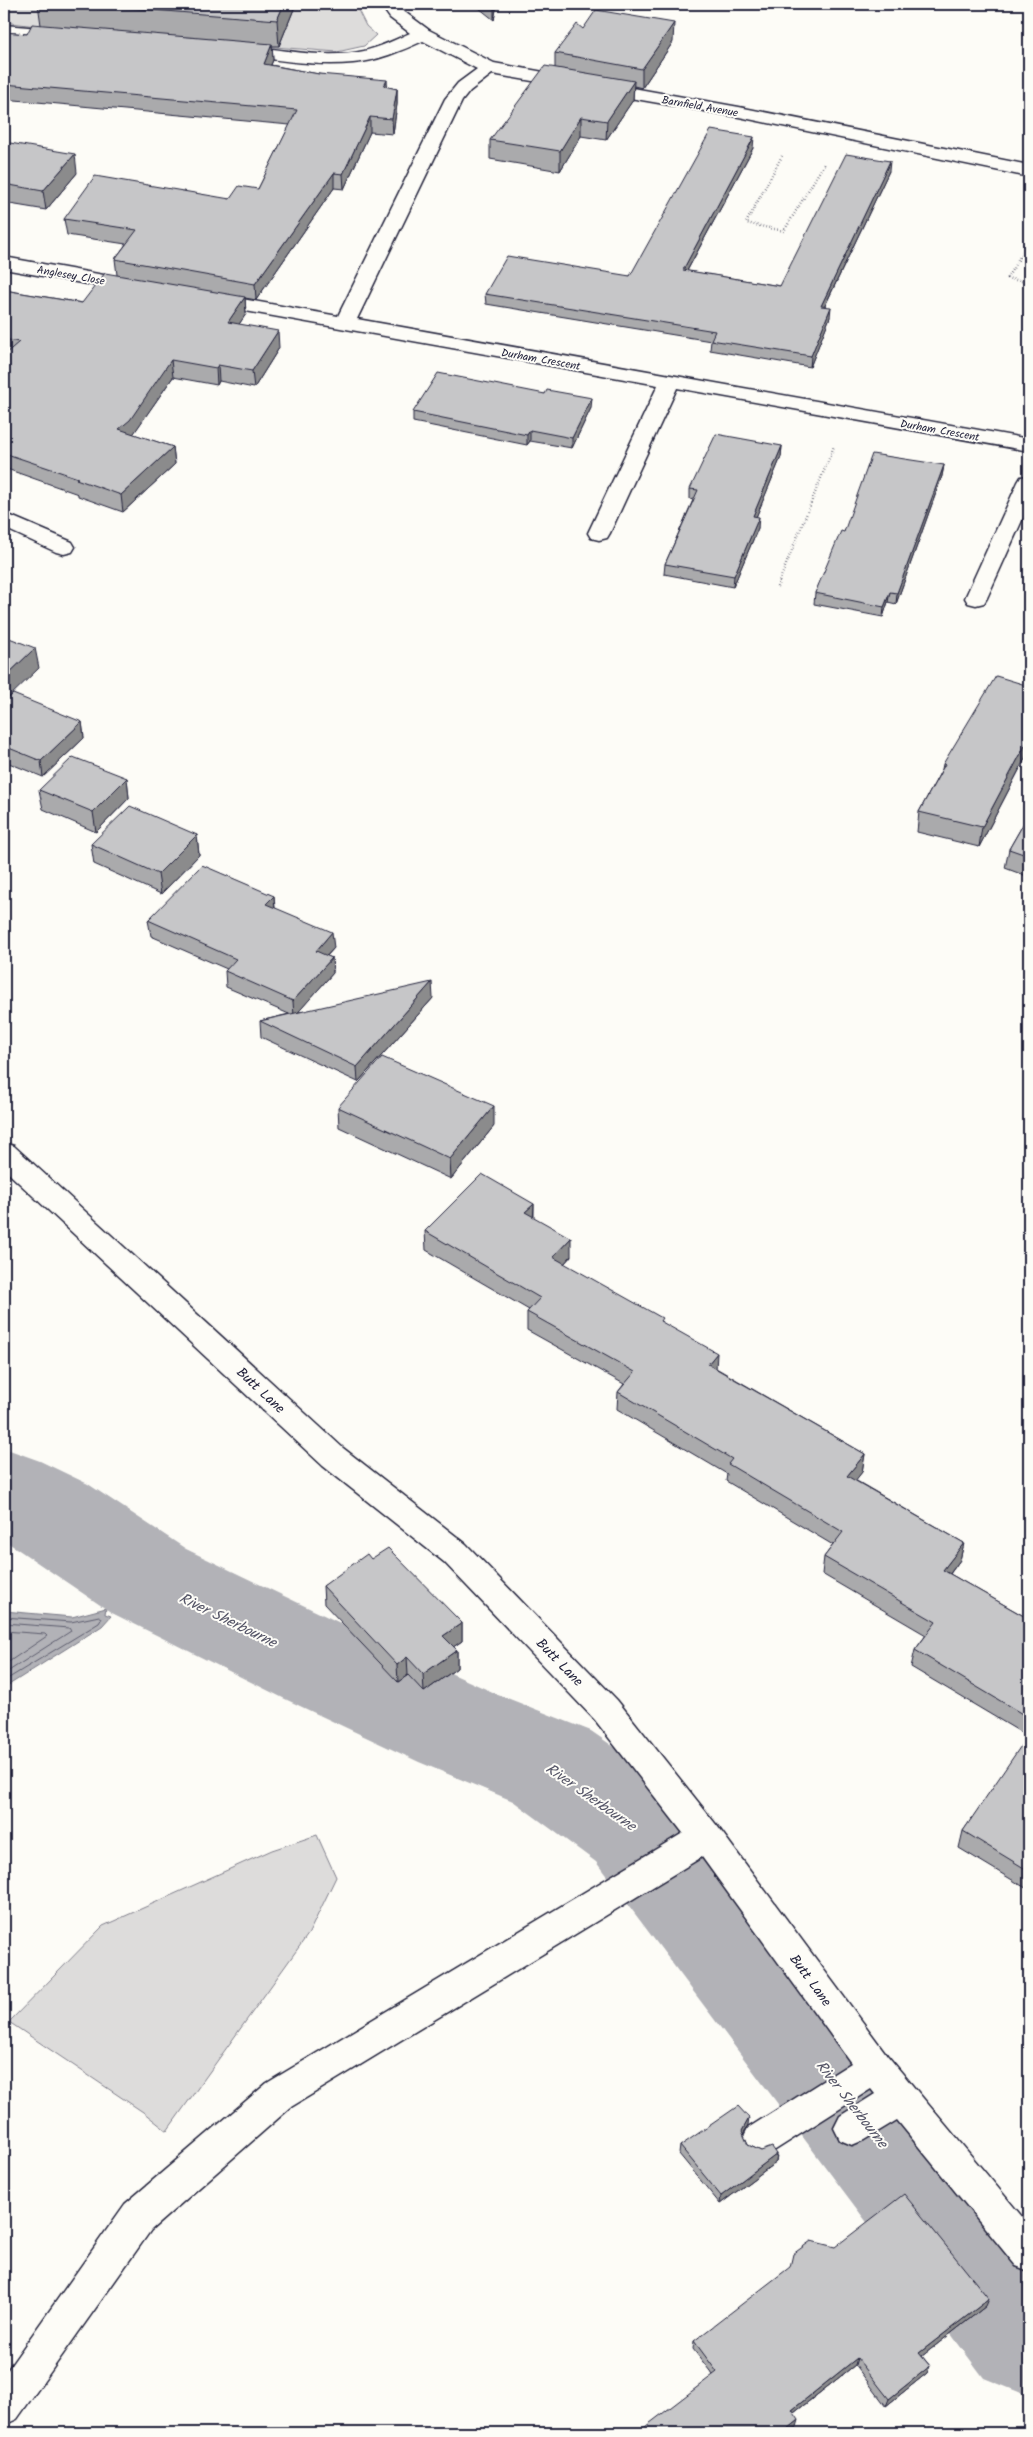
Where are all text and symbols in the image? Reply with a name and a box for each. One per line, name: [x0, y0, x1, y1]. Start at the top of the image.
street label: Barnfield Avenue: [660, 91, 740, 123]
street label: Anglesey Close: [36, 261, 106, 291]
street label: Durham Crescent: [500, 344, 583, 376]
street label: Durham Crescent: [899, 415, 982, 447]
street label: Butt Lane: [231, 1362, 290, 1420]
water label: River Sherbourne: [175, 1587, 281, 1655]
street label: Butt Lane: [531, 1633, 589, 1692]
water label: River Sherbourne: [540, 1758, 642, 1839]
street label: Butt Lane: [784, 1950, 837, 2012]
water label: River Sherbourne: [809, 2056, 894, 2155]

